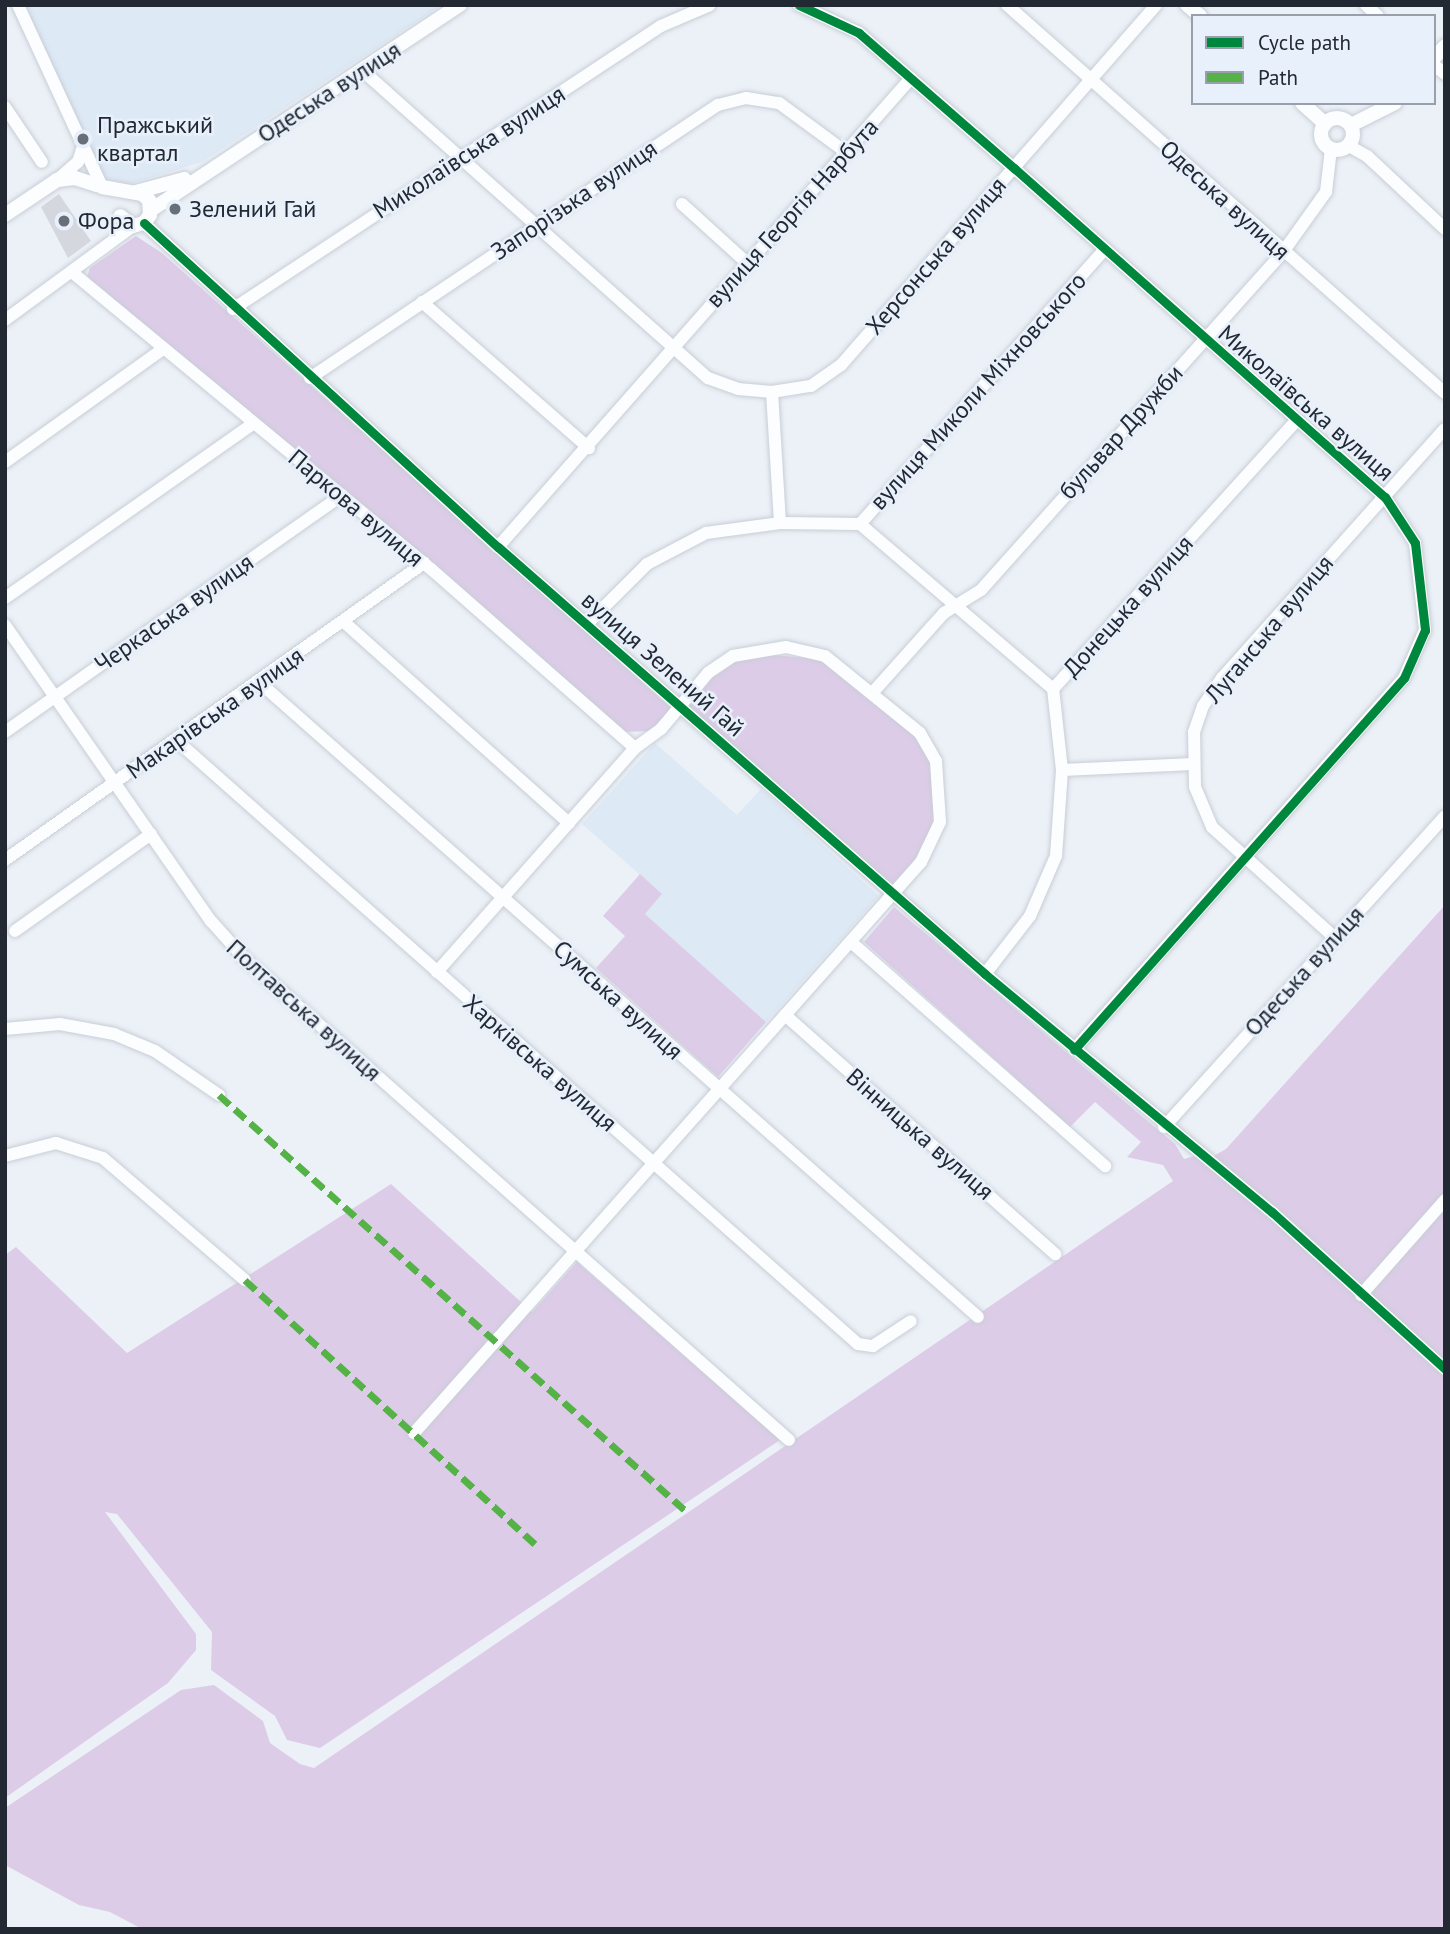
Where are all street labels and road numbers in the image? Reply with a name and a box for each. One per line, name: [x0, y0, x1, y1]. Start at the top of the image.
street label: Одеська вулиця: [252, 35, 406, 149]
street label: Миколаївська вулиця: [368, 79, 570, 225]
street label: вулиця Георгія Нарбута: [700, 113, 884, 313]
street label: Запорізька вулиця: [486, 134, 662, 266]
street label: Одеська вулиця: [1154, 134, 1296, 266]
street label: Херсонська вулиця: [860, 171, 1012, 341]
street label: вулиця Миколи Міхновського: [864, 266, 1092, 516]
street label: Миколаївська вулиця: [1212, 319, 1400, 487]
street label: бульвар Дружби: [1053, 359, 1189, 505]
street label: Паркова вулиця: [283, 443, 429, 573]
street label: Донецька вулиця: [1057, 529, 1199, 683]
street label: Черкаська вулиця: [89, 547, 259, 679]
street label: Луганська вулиця: [1199, 549, 1339, 709]
street label: вулиця Зелений Гай: [576, 585, 750, 743]
street label: Макарівська вулиця: [121, 641, 309, 785]
street label: Одеська вулиця: [1238, 900, 1370, 1042]
street label: Полтавська вулиця: [221, 933, 387, 1087]
street label: Сумська вулиця: [547, 934, 689, 1066]
street label: Харківська вулиця: [457, 989, 623, 1137]
street label: Вінницька вулиця: [840, 1062, 1000, 1206]

